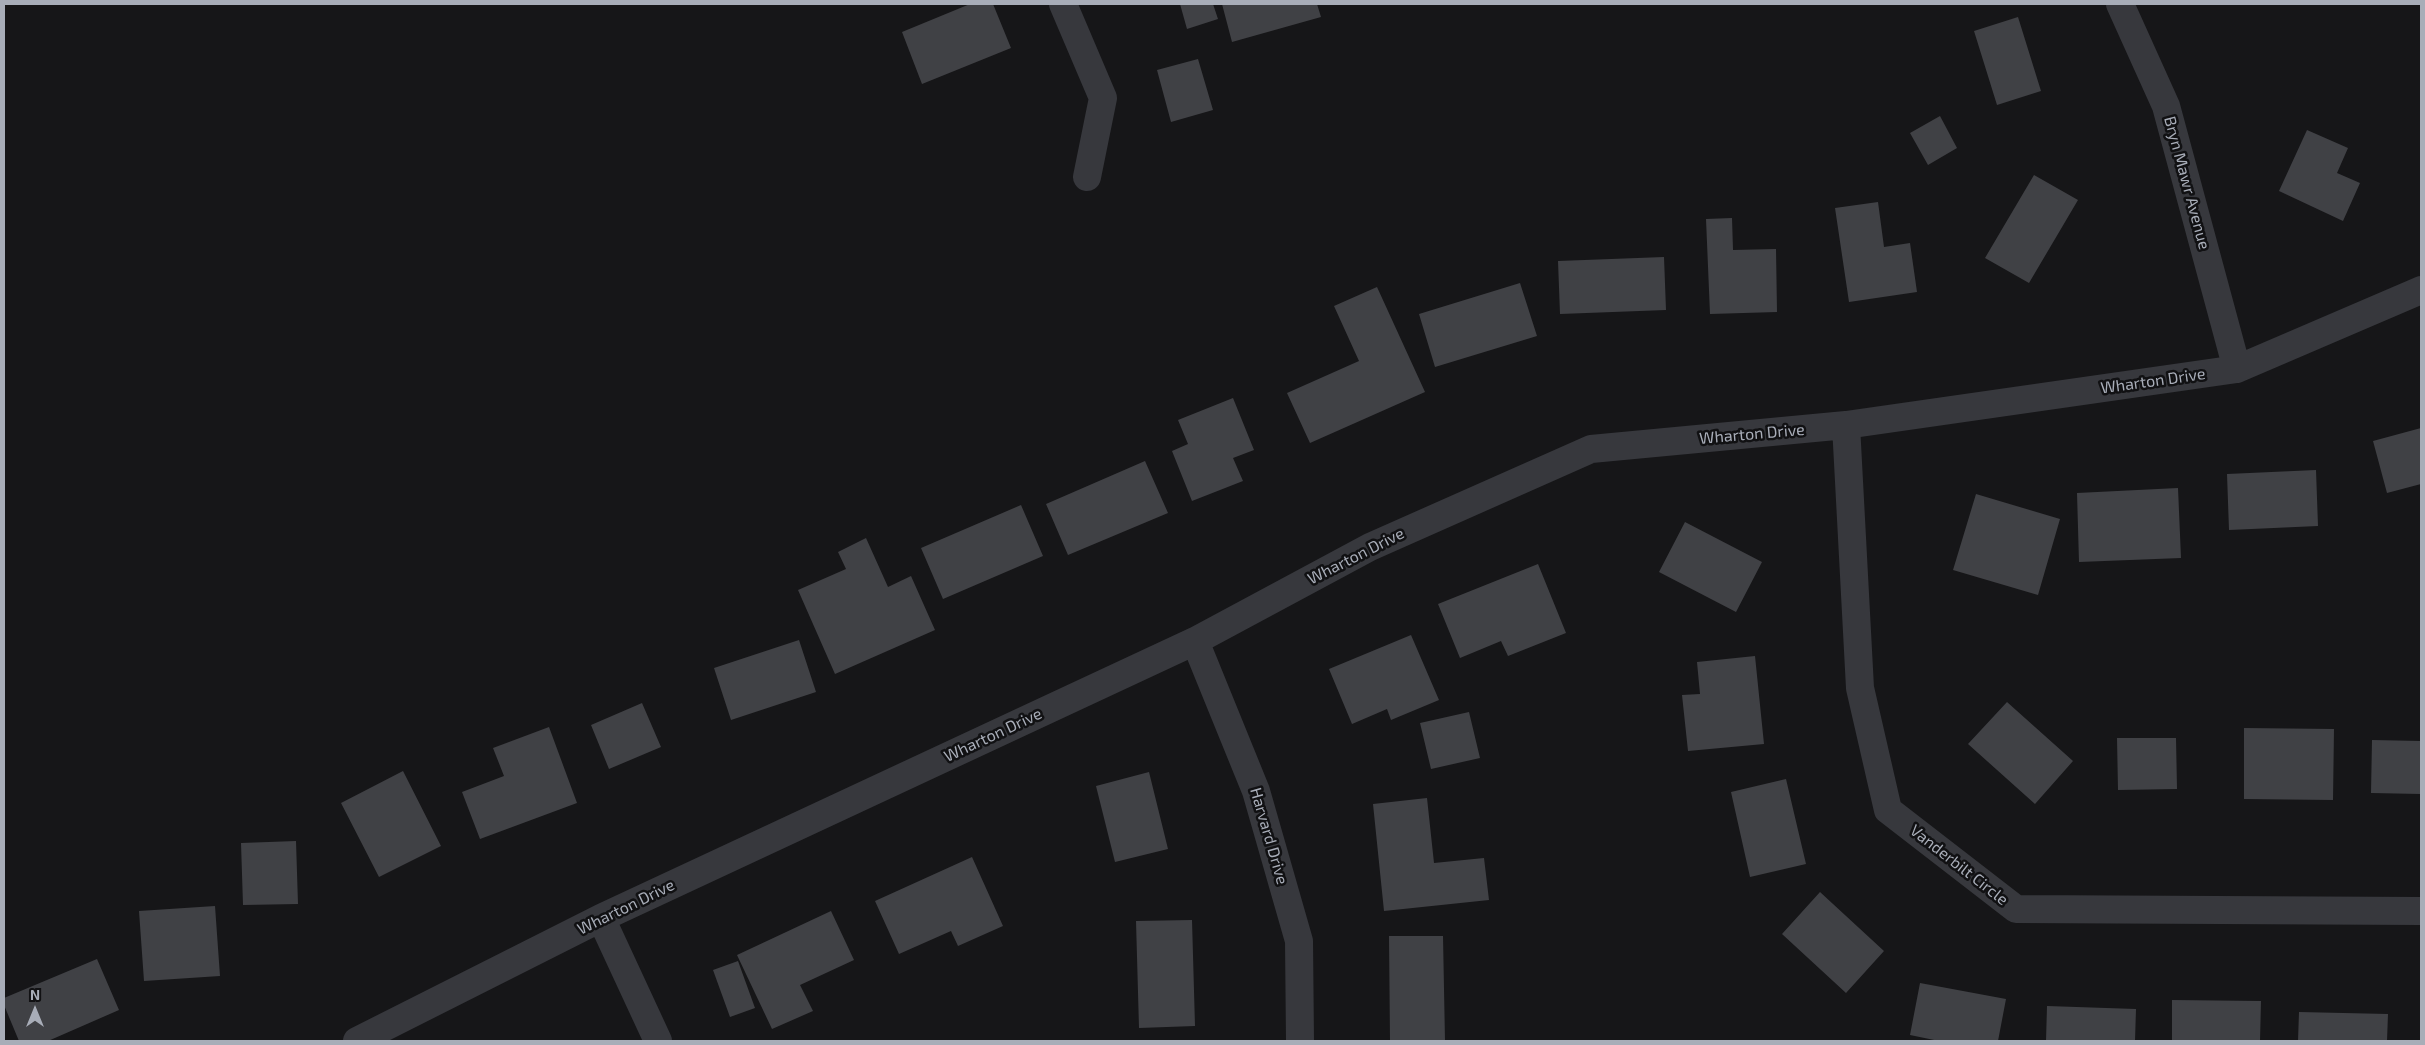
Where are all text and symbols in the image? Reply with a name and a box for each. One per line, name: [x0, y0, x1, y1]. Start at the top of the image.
street label: Bryn Mawr Avenue: [2160, 114, 2214, 252]
street label: Wharton Drive: [2099, 364, 2207, 398]
street label: Wharton Drive: [1699, 420, 1805, 448]
street label: Wharton Drive: [1305, 523, 1407, 589]
street label: Wharton Drive: [941, 704, 1045, 766]
street label: Harvard Drive: [1246, 785, 1292, 887]
street label: Vanderbilt Circle: [1906, 821, 2012, 909]
street label: Wharton Drive: [574, 875, 678, 939]
north arrow: [10, 985, 60, 1035]
text: N: [30, 986, 40, 1003]

